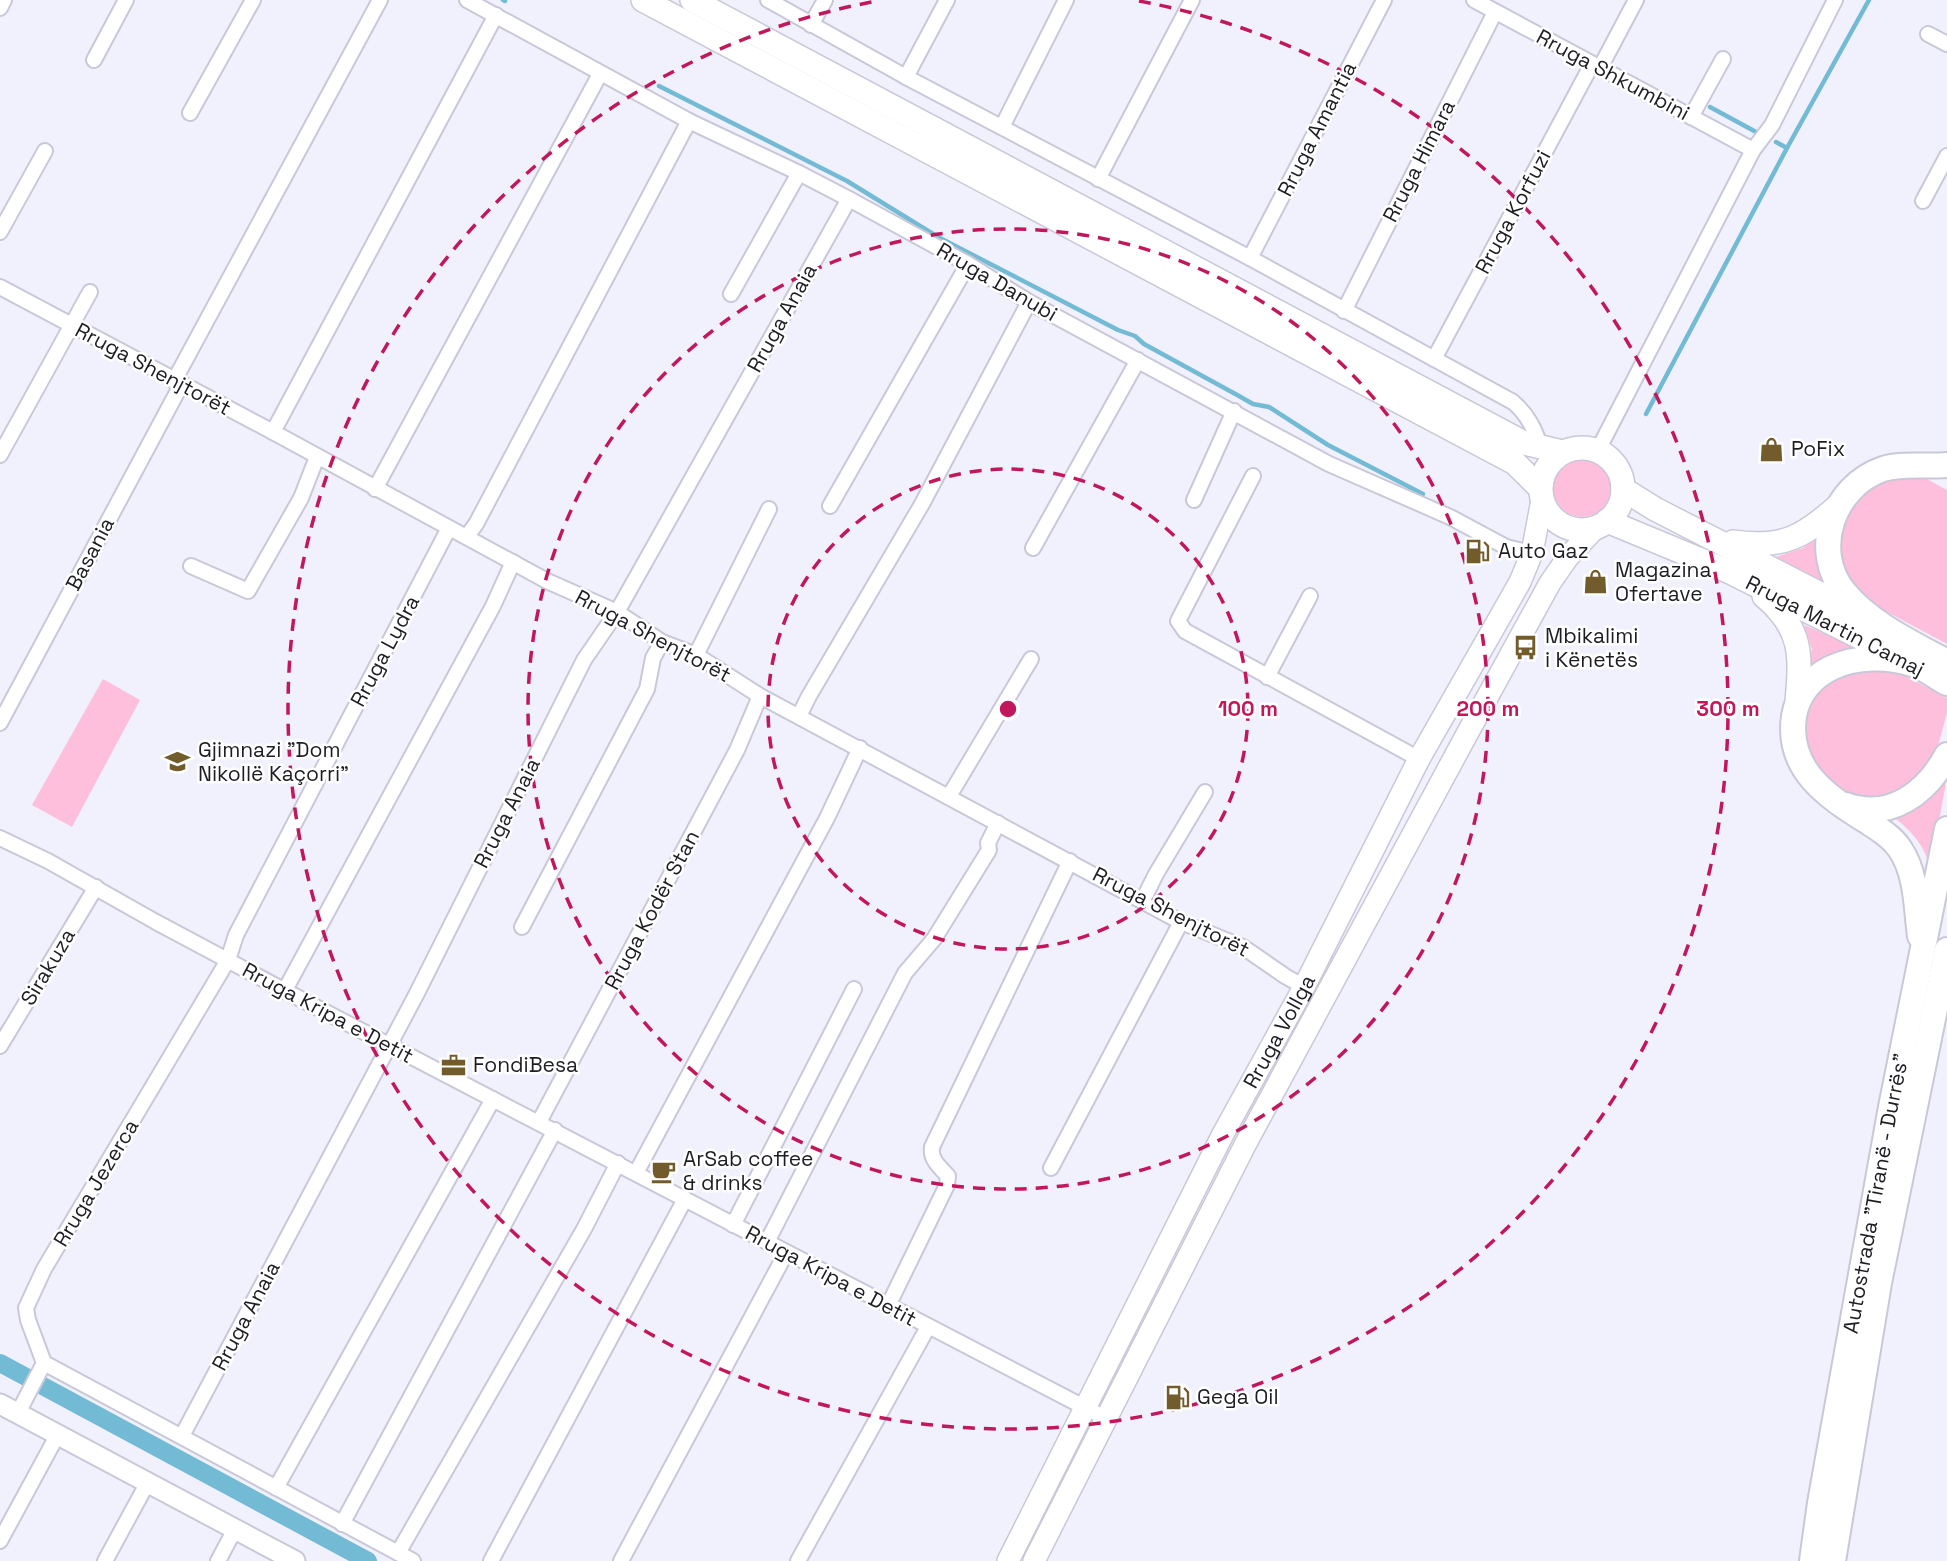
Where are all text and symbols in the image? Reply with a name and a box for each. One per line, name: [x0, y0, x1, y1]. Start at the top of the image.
street label: Rruga Shkumbini: [1532, 23, 1694, 126]
street label: Rruga Amantia: [1271, 57, 1362, 201]
street label: Rruga Himara: [1376, 95, 1461, 226]
street label: Rruga Korfuzi: [1469, 145, 1557, 278]
street label: Rruga Danubi: [932, 236, 1063, 327]
street label: Rruga Anaia: [741, 259, 822, 377]
street label: Rruga Shenjtorët: [71, 316, 236, 421]
shop icon: PoFix: [1757, 435, 1785, 463]
place label: PoFix: [1791, 435, 1845, 462]
street label: Basania: [59, 513, 120, 595]
fuel station icon: Auto Gaz: [1464, 537, 1492, 565]
place label: Auto Gaz: [1498, 537, 1589, 564]
place label: Magazina Ofertave: [1615, 556, 1712, 607]
shop icon: Magazina Ofertave: [1581, 568, 1609, 596]
street label: Rruga Martin Camaj: [1741, 569, 1929, 682]
street label: Rruga Shenjtorët: [571, 583, 736, 688]
street label: Rruga Lydra: [344, 590, 425, 711]
place label: Mbikalimi i Kënetës: [1545, 622, 1638, 673]
bus stop icon: Mbikalimi i Kënetës: [1511, 634, 1539, 662]
text: 100 m: [1218, 695, 1278, 722]
text: 200 m: [1457, 695, 1519, 722]
text: 300 m: [1696, 695, 1760, 722]
centre of rings: [996, 697, 1020, 721]
place label: Gjimnazi "Dom Nikollë Kaçorri": [198, 736, 349, 787]
school or university icon: Gjimnazi "Dom Nikollë Kaçorri": [164, 748, 192, 776]
street label: Rruga Anaia: [467, 753, 546, 872]
street label: Rruga Kodër Stan: [598, 825, 705, 994]
street label: Rruga Shenjtorët: [1088, 860, 1254, 963]
street label: Sirakuza: [14, 923, 81, 1010]
street label: Rruga Kripa e Detit: [238, 956, 418, 1069]
street label: Rruga Vollga: [1237, 970, 1321, 1093]
office icon: FondiBesa: [439, 1051, 467, 1079]
place label: FondiBesa: [473, 1051, 578, 1078]
street label: Autostrada "Tiranë - Durrës": [1837, 1051, 1914, 1336]
street label: Rruga Jezerca: [47, 1114, 144, 1251]
place label: ArSab coffee & drinks: [683, 1145, 814, 1196]
cafe icon: ArSab coffee & drinks: [649, 1157, 677, 1185]
street label: Rruga Kripa e Detit: [741, 1219, 921, 1332]
street label: Rruga Anaia: [205, 1256, 286, 1375]
fuel station icon: Gega Oil: [1163, 1383, 1191, 1411]
place label: Gega Oil: [1197, 1383, 1279, 1410]

